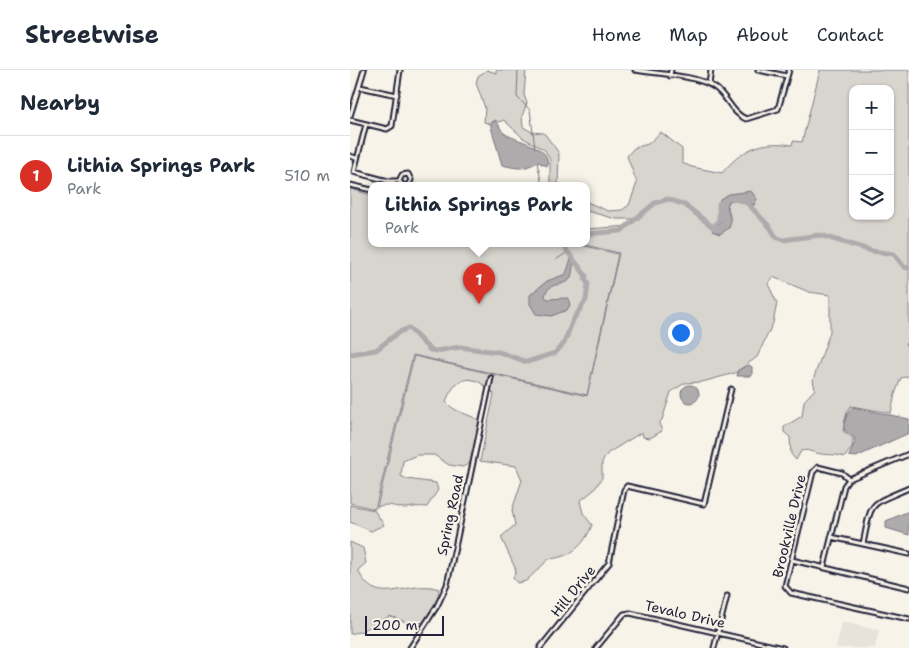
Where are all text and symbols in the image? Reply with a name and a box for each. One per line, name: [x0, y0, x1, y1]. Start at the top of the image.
text: Streetwise: [25, 19, 159, 51]
text: Home: [592, 23, 641, 47]
text: Map: [669, 23, 708, 47]
text: About: [736, 23, 789, 47]
text: Contact: [817, 23, 884, 47]
map controls: [849, 85, 894, 220]
button: +: [849, 85, 894, 130]
text: Nearby: [20, 89, 100, 117]
button: −: [849, 130, 894, 175]
text: Lithia Springs Park: [67, 153, 255, 178]
text: 1: [32, 165, 40, 186]
text: 510 m: [284, 165, 330, 186]
button: layers: [849, 175, 894, 220]
text: Park: [67, 178, 101, 199]
popup: [368, 182, 590, 247]
text: Lithia Springs Park: [385, 192, 573, 217]
text: Park: [385, 217, 419, 238]
pin: 1: [463, 263, 495, 304]
your location: [668, 320, 694, 346]
street label: Brookville Drive: [768, 472, 810, 579]
street label: Spring Road: [433, 473, 467, 557]
street label: Hill Drive: [547, 561, 599, 621]
street label: Tevalo Drive: [643, 596, 727, 632]
scale bar: [365, 613, 444, 636]
text: 200 m: [372, 616, 418, 634]

